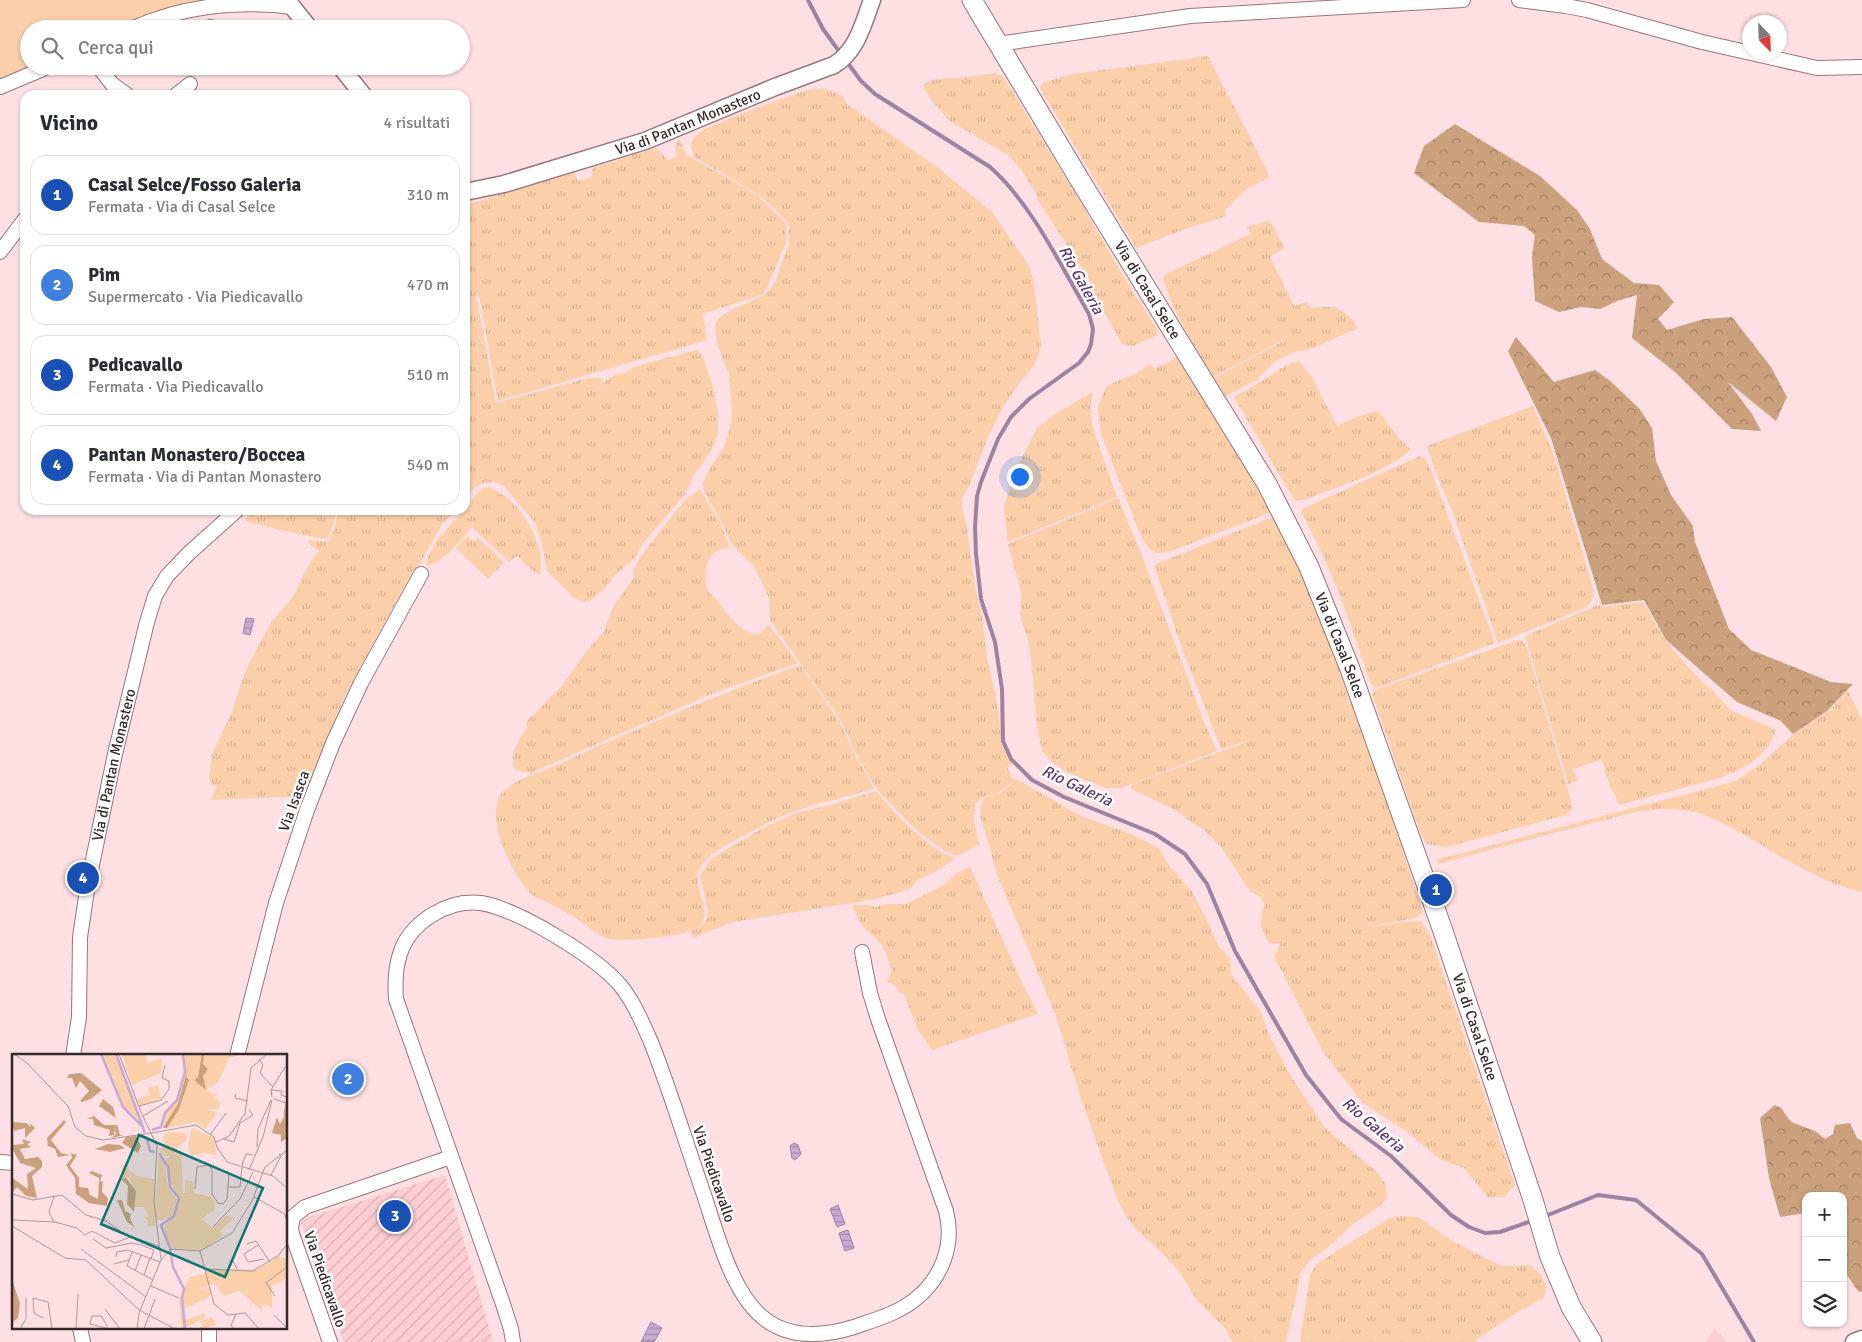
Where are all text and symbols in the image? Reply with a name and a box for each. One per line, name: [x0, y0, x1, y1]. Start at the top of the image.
north arrow: [1742, 15, 1787, 60]
search box: [20, 20, 470, 75]
icon: search: [38, 34, 66, 62]
text: Cerca qui: [78, 36, 154, 60]
street label: Via di Pantan Monastero: [613, 85, 764, 159]
text: Vicino: [40, 110, 98, 136]
text: 4 risultati: [384, 113, 450, 133]
text: Casal Selce/Fosso Galeria: [88, 173, 301, 197]
text: 1: [53, 185, 61, 205]
text: 310 m: [407, 185, 449, 205]
text: Fermata · Via di Casal Selce: [88, 197, 275, 217]
street label: Via di Casal Selce: [1111, 238, 1185, 342]
water label: Rio Galeria: [1054, 242, 1108, 319]
text: Pim: [88, 263, 120, 287]
text: 2: [53, 275, 61, 295]
text: 470 m: [407, 275, 449, 295]
text: Supermercato · Via Piedicavallo: [88, 287, 303, 307]
text: Pedicavallo: [88, 353, 183, 377]
text: 3: [53, 365, 61, 385]
text: 510 m: [407, 365, 449, 385]
text: Fermata · Via Piedicavallo: [88, 377, 264, 397]
text: Pantan Monastero/Boccea: [88, 443, 305, 467]
text: 4: [53, 455, 61, 475]
text: 540 m: [407, 455, 449, 475]
your location: [1007, 464, 1033, 490]
text: Fermata · Via di Pantan Monastero: [88, 467, 322, 487]
street label: Via di Casal Selce: [1311, 590, 1369, 700]
street label: Via di Pantan Monastero: [88, 687, 140, 842]
water label: Rio Galeria: [1039, 761, 1116, 811]
street label: Via Isasca: [275, 768, 313, 834]
pin: 4: [67, 859, 99, 897]
pin: 1: [1420, 871, 1452, 909]
street label: Via di Casal Selce: [1449, 971, 1501, 1083]
inset map: [12, 1054, 288, 1330]
pin: 2: [332, 1060, 364, 1098]
water label: Rio Galeria: [1338, 1093, 1409, 1157]
street label: Via Piedicavallo: [689, 1123, 739, 1225]
map controls: [1802, 1192, 1847, 1327]
button: +: [1802, 1192, 1847, 1237]
pin: 3: [379, 1197, 411, 1235]
street label: Via Piedicavallo: [300, 1228, 350, 1330]
button: −: [1802, 1237, 1847, 1282]
button: layers: [1802, 1282, 1847, 1327]

